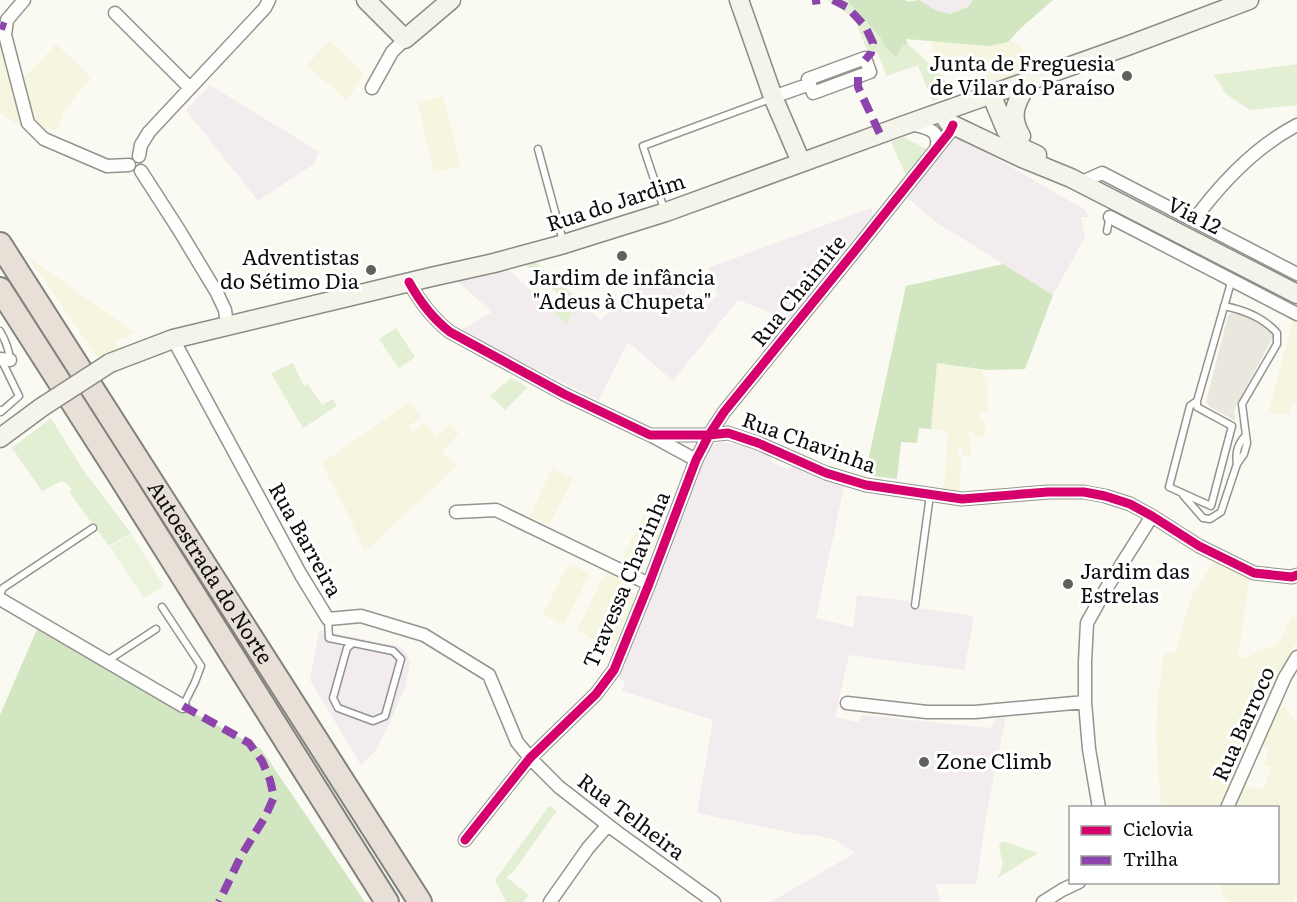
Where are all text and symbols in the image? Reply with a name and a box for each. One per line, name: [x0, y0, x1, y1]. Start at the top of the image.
place label: Junta de Freguesia de Vilar do Paraíso: [929, 46, 1116, 101]
marker: Junta de Freguesia de Vilar do Paraíso: [1120, 69, 1134, 83]
street label: Rua do Jardim: [542, 164, 689, 238]
street label: Via 12: [1163, 187, 1228, 241]
street label: Rua Chaimite: [742, 227, 852, 352]
place label: Adventistas do Sétimo Dia: [220, 240, 360, 295]
marker: Jardim de infância "Adeus à Chupeta": [615, 249, 629, 263]
place label: Jardim de infância "Adeus à Chupeta": [529, 260, 716, 315]
marker: Adventistas do Sétimo Dia: [364, 263, 378, 277]
street label: Rua Chavinha: [739, 402, 882, 479]
street label: Autoestrada do Norte: [142, 473, 282, 669]
street label: Rua Barreira: [263, 476, 352, 602]
street label: Travessa Chavinha: [573, 485, 676, 672]
place label: Jardim das Estrelas: [1080, 554, 1190, 609]
marker: Jardim das Estrelas: [1061, 577, 1075, 591]
street label: Rua Barroco: [1203, 661, 1281, 785]
place label: Zone Climb: [936, 744, 1052, 775]
marker: Zone Climb: [917, 755, 931, 769]
street label: Rua Telheira: [572, 764, 693, 866]
legend: [1069, 806, 1279, 884]
text: Ciclovia: [1123, 815, 1193, 842]
text: Trilha: [1123, 845, 1178, 872]

